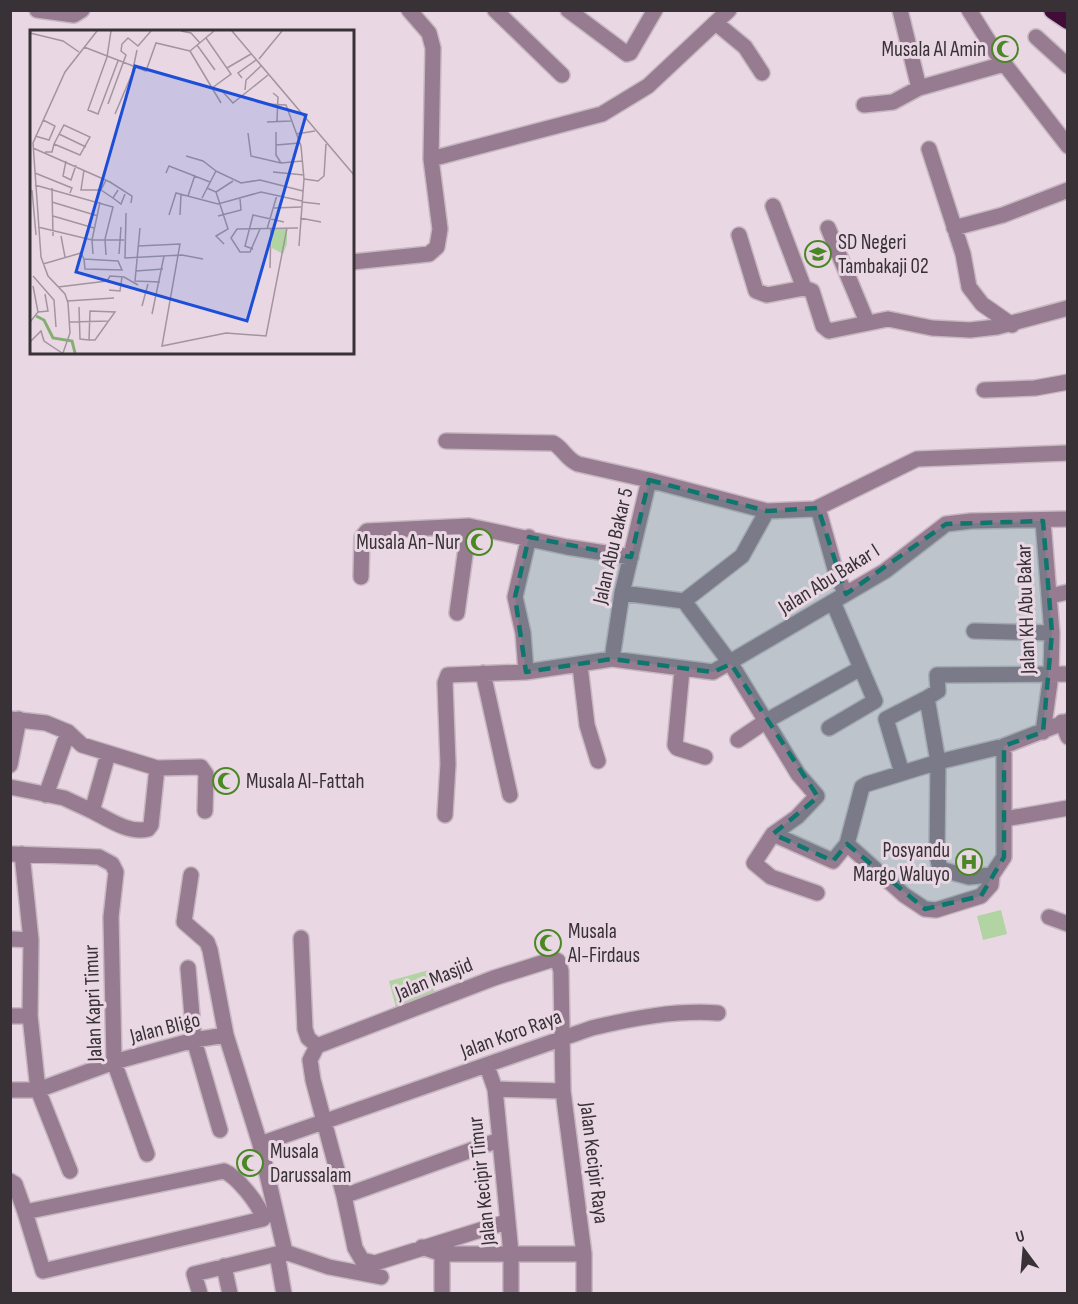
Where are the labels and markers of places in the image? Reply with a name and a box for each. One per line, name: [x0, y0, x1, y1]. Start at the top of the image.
mosque icon: Musala Al Amin: [990, 34, 1020, 64]
place label: Musala Al Amin: [882, 37, 986, 62]
place label: SD Negeri Tambakaji 02: [838, 230, 929, 279]
school or university icon: SD Negeri Tambakaji 02: [803, 239, 833, 269]
mosque icon: Musala An-Nur: [464, 527, 494, 557]
place label: Musala An-Nur: [356, 530, 460, 555]
mosque icon: Musala Al-Fattah: [211, 766, 241, 796]
place label: Musala Al-Fattah: [246, 769, 364, 794]
place label: Posyandu Margo Waluyo: [853, 838, 950, 887]
hospital icon: Posyandu Margo Waluyo: [954, 847, 984, 877]
place label: Musala Al-Firdaus: [567, 919, 640, 968]
mosque icon: Musala Al-Firdaus: [533, 928, 563, 958]
place label: Musala Darussalam: [270, 1139, 351, 1188]
mosque icon: Musala Darussalam: [235, 1148, 265, 1178]

